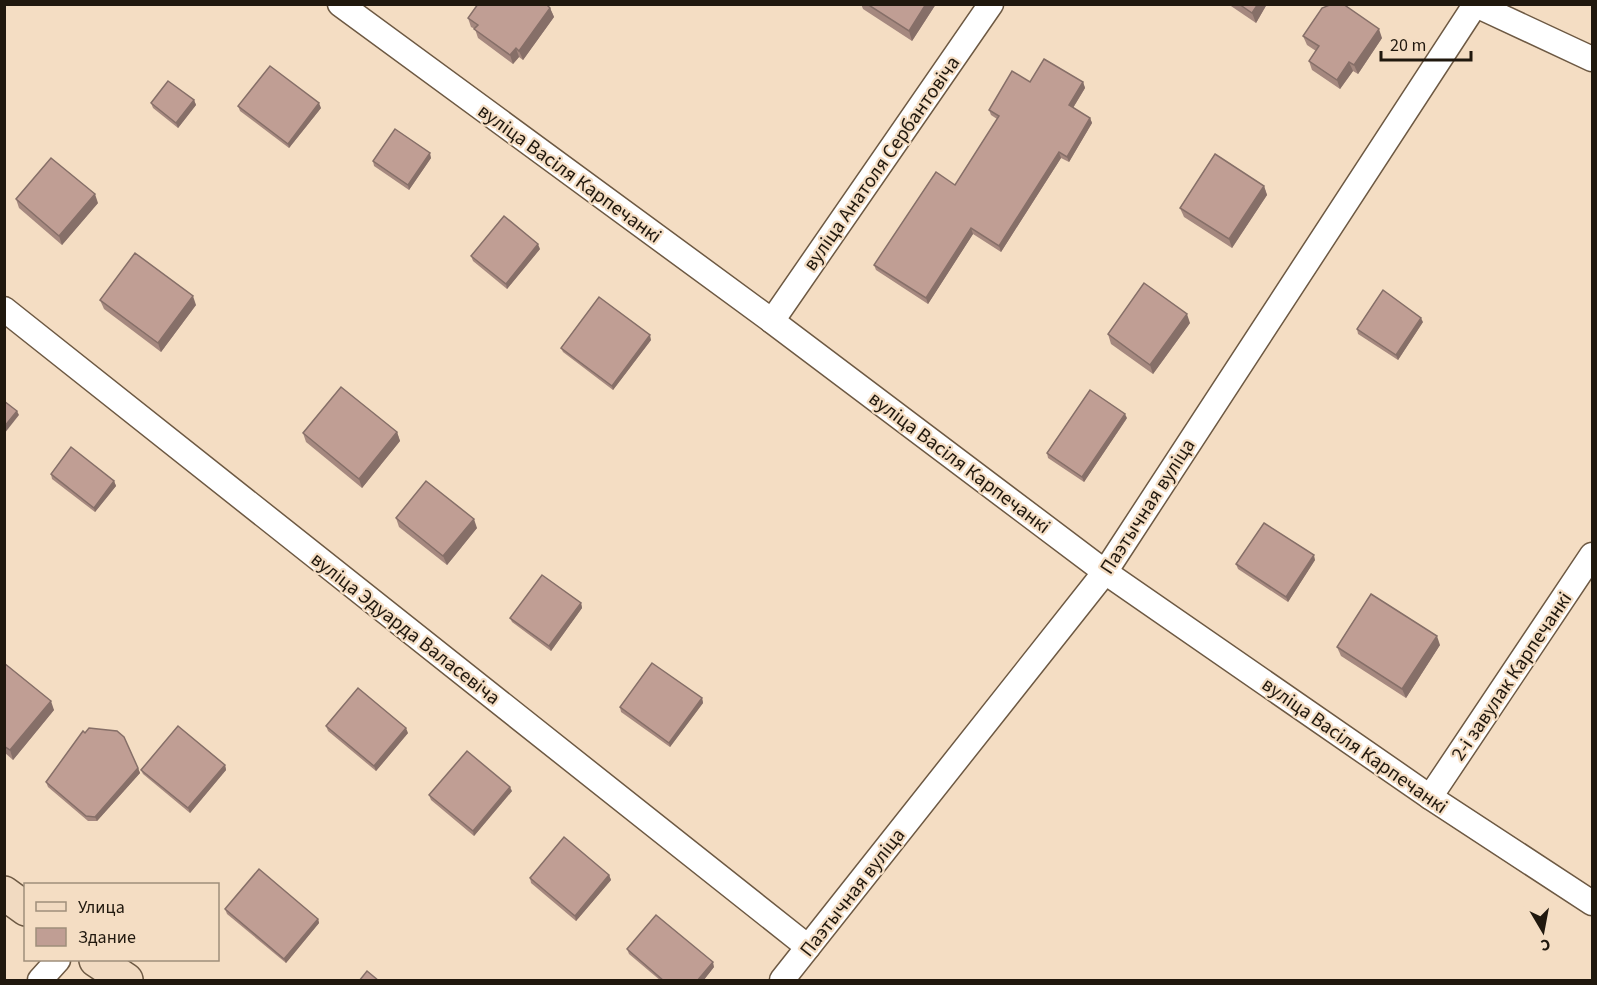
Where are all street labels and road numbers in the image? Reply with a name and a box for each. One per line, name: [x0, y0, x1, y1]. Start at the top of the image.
street label: вуліца Анатоля Сербантовіча: [797, 51, 967, 277]
street label: вуліца Васіля Карпечанкі: [472, 98, 667, 250]
street label: вуліца Васіля Карпечанкі: [863, 385, 1056, 540]
street label: Паэтычная вуліца: [1093, 433, 1202, 580]
street label: вуліца Эдуарда Валасевіча: [305, 546, 506, 712]
street label: 2-і завулак Карпечанкі: [1445, 587, 1579, 767]
street label: вуліца Васіля Карпечанкі: [1256, 671, 1453, 821]
street label: Паэтычная вуліца: [794, 822, 912, 963]

